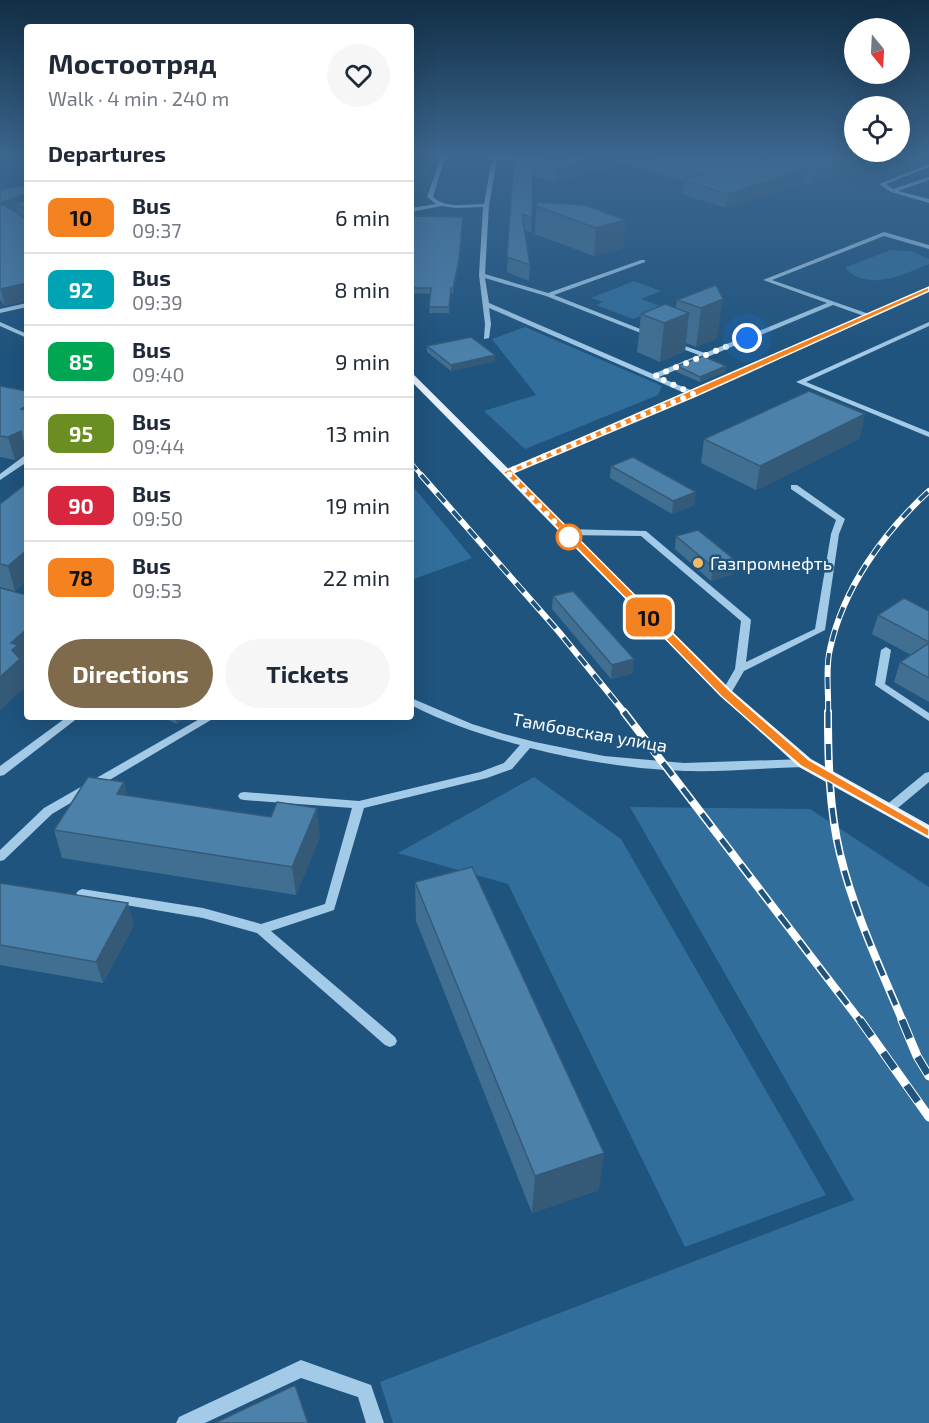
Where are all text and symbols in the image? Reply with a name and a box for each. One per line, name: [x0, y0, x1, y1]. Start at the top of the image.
north arrow: [844, 18, 910, 84]
map controls: [844, 18, 910, 162]
button: heart: [327, 44, 390, 107]
text: Мостоотряд: [48, 46, 217, 80]
text: Walk · 4 min · 240 m: [48, 86, 229, 110]
button: locate: [844, 96, 910, 162]
text: Departures: [48, 140, 166, 166]
text: Bus: [132, 192, 171, 218]
text: 6 min: [335, 204, 390, 230]
text: 10: [70, 205, 92, 230]
text: 09:37: [132, 218, 182, 242]
text: Bus: [132, 264, 171, 290]
text: 8 min: [334, 276, 390, 302]
text: 92: [69, 277, 93, 302]
text: 09:39: [132, 290, 183, 314]
your location: [732, 323, 762, 353]
text: Bus: [132, 336, 171, 362]
text: 9 min: [335, 348, 390, 374]
text: 85: [69, 349, 93, 374]
text: 09:40: [132, 362, 185, 386]
text: Bus: [132, 408, 171, 434]
text: 13 min: [327, 420, 390, 446]
text: 95: [69, 421, 93, 446]
text: 09:44: [132, 434, 185, 458]
text: Bus: [132, 480, 171, 506]
text: 19 min: [326, 492, 390, 518]
text: 90: [68, 493, 94, 518]
text: 09:50: [132, 506, 183, 530]
unlabelled marker: [556, 524, 582, 550]
text: Bus: [132, 552, 171, 578]
place label: Газпромнефть: [710, 552, 832, 574]
marker: Газпромнефть: [691, 556, 705, 570]
text: 22 min: [323, 564, 390, 590]
text: 78: [69, 565, 93, 590]
text: 09:53: [132, 578, 182, 602]
line badge: 10: [622, 598, 676, 636]
text: 10: [638, 605, 660, 630]
button: Directions: [48, 639, 213, 708]
button: Tickets: [225, 639, 390, 708]
street label: Тамбовская улица: [511, 708, 669, 756]

